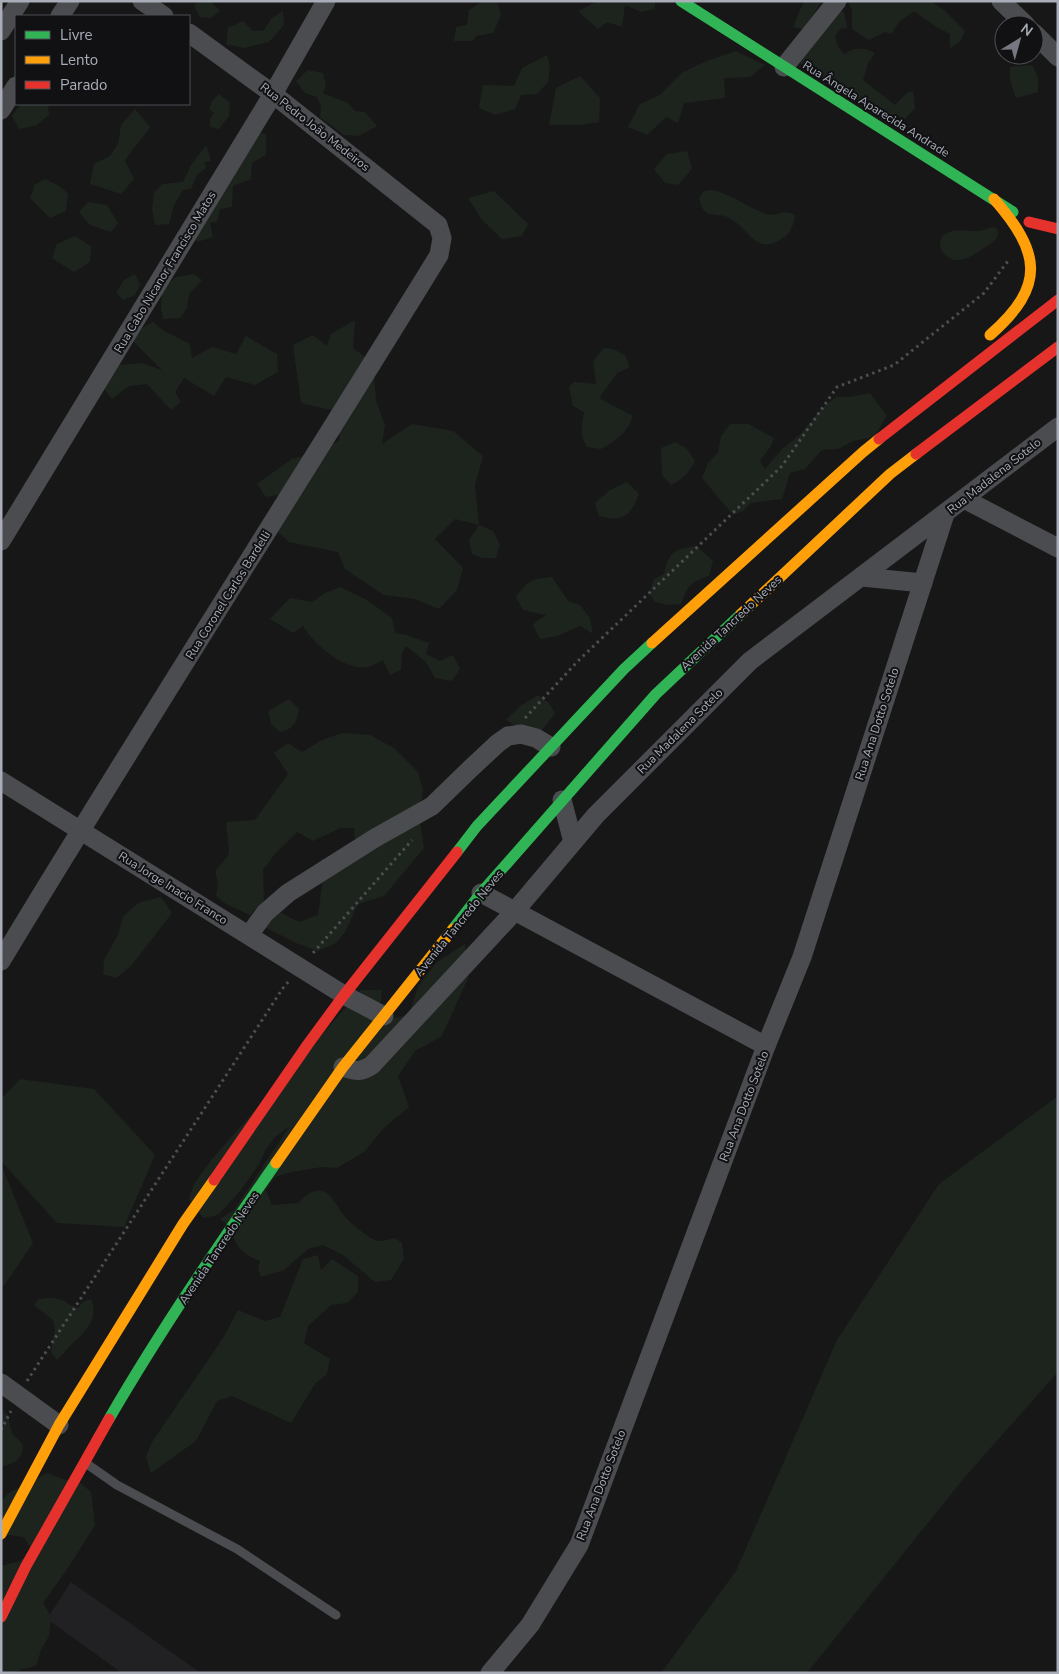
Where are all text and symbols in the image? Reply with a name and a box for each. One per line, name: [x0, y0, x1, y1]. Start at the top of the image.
legend: [15, 15, 190, 105]
north arrow: [994, 15, 1044, 65]
text: N: [1017, 19, 1036, 41]
text: Livre: [60, 25, 93, 45]
text: Lento: [60, 50, 98, 70]
street label: Rua Ângela Aparecida Andrade: [800, 57, 952, 161]
text: Parado: [60, 75, 107, 95]
street label: Rua Pedro João Medeiros: [257, 79, 373, 175]
street label: Rua Cabo Nicanor Francisco Matos: [110, 188, 220, 356]
street label: Rua Madalena Sotelo: [944, 434, 1044, 518]
street label: Rua Coronel Carlos Bardelli: [182, 528, 274, 662]
street label: Avenida Tancredo Neves: [677, 572, 785, 674]
street label: Rua Ana Dotto Sotelo: [851, 665, 903, 782]
street label: Rua Madalena Sotelo: [634, 684, 727, 777]
street label: Rua Jorge Inacio Franco: [115, 848, 231, 928]
street label: Avenida Tancredo Neves: [411, 866, 507, 980]
street label: Rua Ana Dotto Sotelo: [716, 1048, 773, 1164]
street label: Avenida Tancredo Neves: [175, 1188, 263, 1308]
street label: Rua Ana Dotto Sotelo: [573, 1427, 630, 1543]

